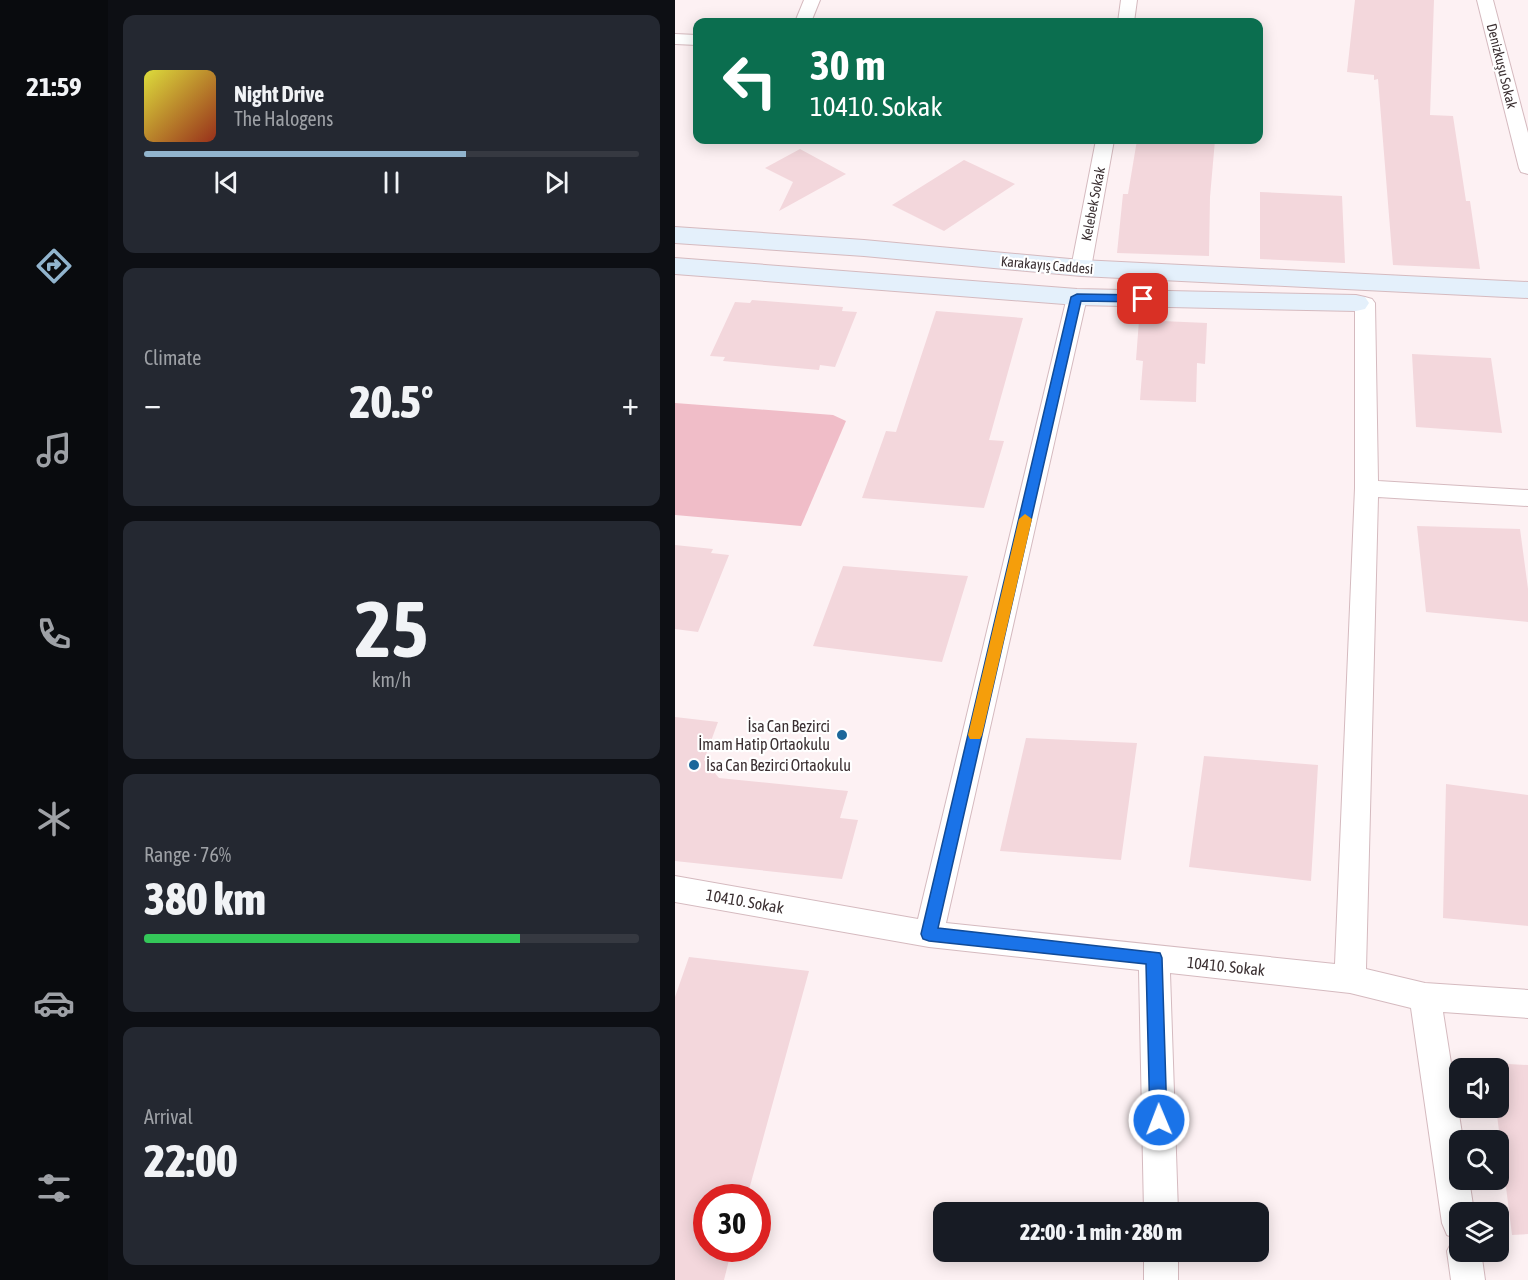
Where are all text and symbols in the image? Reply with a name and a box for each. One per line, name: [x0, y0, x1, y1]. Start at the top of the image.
street label: Denizkuşu Sokak: [1484, 22, 1520, 110]
text: 30 m: [810, 41, 885, 89]
icon: left: [711, 42, 789, 120]
text: 21:59: [26, 71, 82, 102]
text: Night Drive: [234, 81, 324, 107]
text: 10410. Sokak: [810, 91, 942, 122]
text: The Halogens: [234, 107, 333, 130]
icon: previous: [210, 166, 243, 199]
icon: pause: [375, 166, 408, 199]
icon: next: [540, 166, 573, 199]
street label: Kelebek Sokak: [1078, 166, 1108, 242]
icon: directions: [33, 245, 75, 287]
street label: Karakayış Caddesi: [1000, 253, 1094, 277]
pin: [1117, 273, 1168, 324]
icon: arrive: [1126, 282, 1159, 315]
text: Climate: [144, 346, 201, 369]
text: 20.5°: [350, 376, 433, 428]
text: −: [144, 384, 161, 422]
text: +: [622, 384, 639, 422]
icon: music: [33, 429, 75, 471]
text: 25: [355, 584, 428, 674]
icon: phone: [33, 613, 75, 655]
text: km/h: [372, 668, 411, 691]
place label: İsa Can Bezirci İmam Hatip Ortaokulu: [698, 717, 830, 754]
marker: İsa Can Bezirci İmam Hatip Ortaokulu: [835, 728, 849, 742]
place label: İsa Can Bezirci Ortaokulu: [706, 756, 851, 774]
marker: İsa Can Bezirci Ortaokulu: [687, 758, 701, 772]
icon: climate: [33, 798, 75, 840]
text: Range · 76%: [144, 843, 231, 866]
text: 380 km: [144, 873, 266, 925]
street label: 10410. Sokak: [705, 885, 785, 917]
street label: 10410. Sokak: [1186, 953, 1266, 979]
icon: car: [33, 982, 75, 1024]
map controls: [1449, 1058, 1509, 1262]
button: sound: [1449, 1058, 1509, 1118]
position arrow: [1127, 1088, 1191, 1152]
text: Arrival: [144, 1105, 193, 1128]
button: search: [1449, 1130, 1509, 1190]
text: 22:00: [144, 1135, 238, 1187]
icon: filters: [33, 1167, 75, 1209]
speed limit sign: 30: [693, 1184, 771, 1262]
button: layers: [1449, 1202, 1509, 1262]
text: 22:00 · 1 min · 280 m: [1020, 1219, 1182, 1245]

